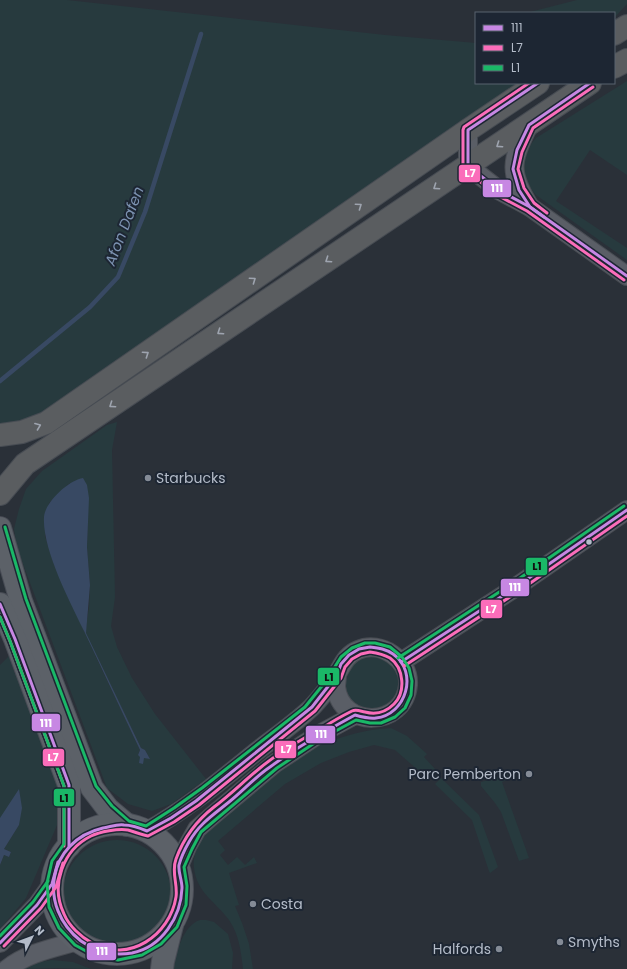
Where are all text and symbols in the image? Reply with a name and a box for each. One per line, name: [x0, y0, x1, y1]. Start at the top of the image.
legend: [475, 12, 615, 84]
text: 111: [511, 19, 523, 36]
text: L7: [511, 39, 523, 56]
text: L1: [511, 59, 520, 76]
one-way arrow: [496, 140, 503, 148]
line badge: L7: [458, 164, 481, 183]
text: L7: [464, 165, 476, 181]
line badge: 111: [482, 179, 512, 198]
text: 111: [491, 180, 503, 196]
one-way arrow: [433, 182, 440, 190]
water label: Afon Dafen: [99, 183, 149, 270]
one-way arrow: [355, 204, 362, 211]
one-way arrow: [325, 255, 332, 263]
one-way arrow: [249, 277, 256, 285]
one-way arrow: [217, 328, 224, 335]
one-way arrow: [142, 351, 149, 359]
one-way arrow: [110, 400, 117, 407]
one-way arrow: [34, 422, 41, 430]
place label: Starbucks: [156, 468, 225, 488]
marker: Starbucks: [143, 473, 153, 483]
unlabelled marker: [584, 537, 594, 547]
line badge: L1: [525, 557, 548, 576]
text: L1: [532, 558, 542, 574]
line badge: 111: [500, 578, 530, 597]
text: 111: [509, 579, 521, 595]
line badge: L7: [480, 599, 503, 619]
text: L7: [485, 601, 497, 617]
line badge: L1: [317, 667, 340, 686]
text: L1: [324, 669, 334, 685]
line badge: 111: [31, 713, 61, 732]
text: 111: [40, 715, 52, 731]
line badge: 111: [305, 725, 336, 744]
text: 111: [315, 726, 327, 742]
line badge: L7: [274, 740, 297, 759]
text: L7: [280, 741, 292, 757]
line badge: L7: [42, 748, 65, 767]
text: L7: [47, 749, 59, 765]
place label: Parc Pemberton: [408, 764, 521, 784]
marker: Parc Pemberton: [524, 769, 534, 779]
line badge: L1: [53, 788, 75, 807]
text: L1: [59, 790, 69, 806]
place label: Costa: [261, 894, 303, 914]
marker: Costa: [248, 899, 258, 909]
north arrow: [12, 917, 52, 957]
text: N: [31, 922, 48, 939]
place label: Smyths: [568, 932, 620, 952]
marker: Smyths: [555, 937, 565, 947]
place label: Halfords: [433, 939, 491, 959]
line badge: 111: [86, 942, 117, 961]
text: 111: [96, 943, 108, 959]
marker: Halfords: [494, 944, 504, 954]

